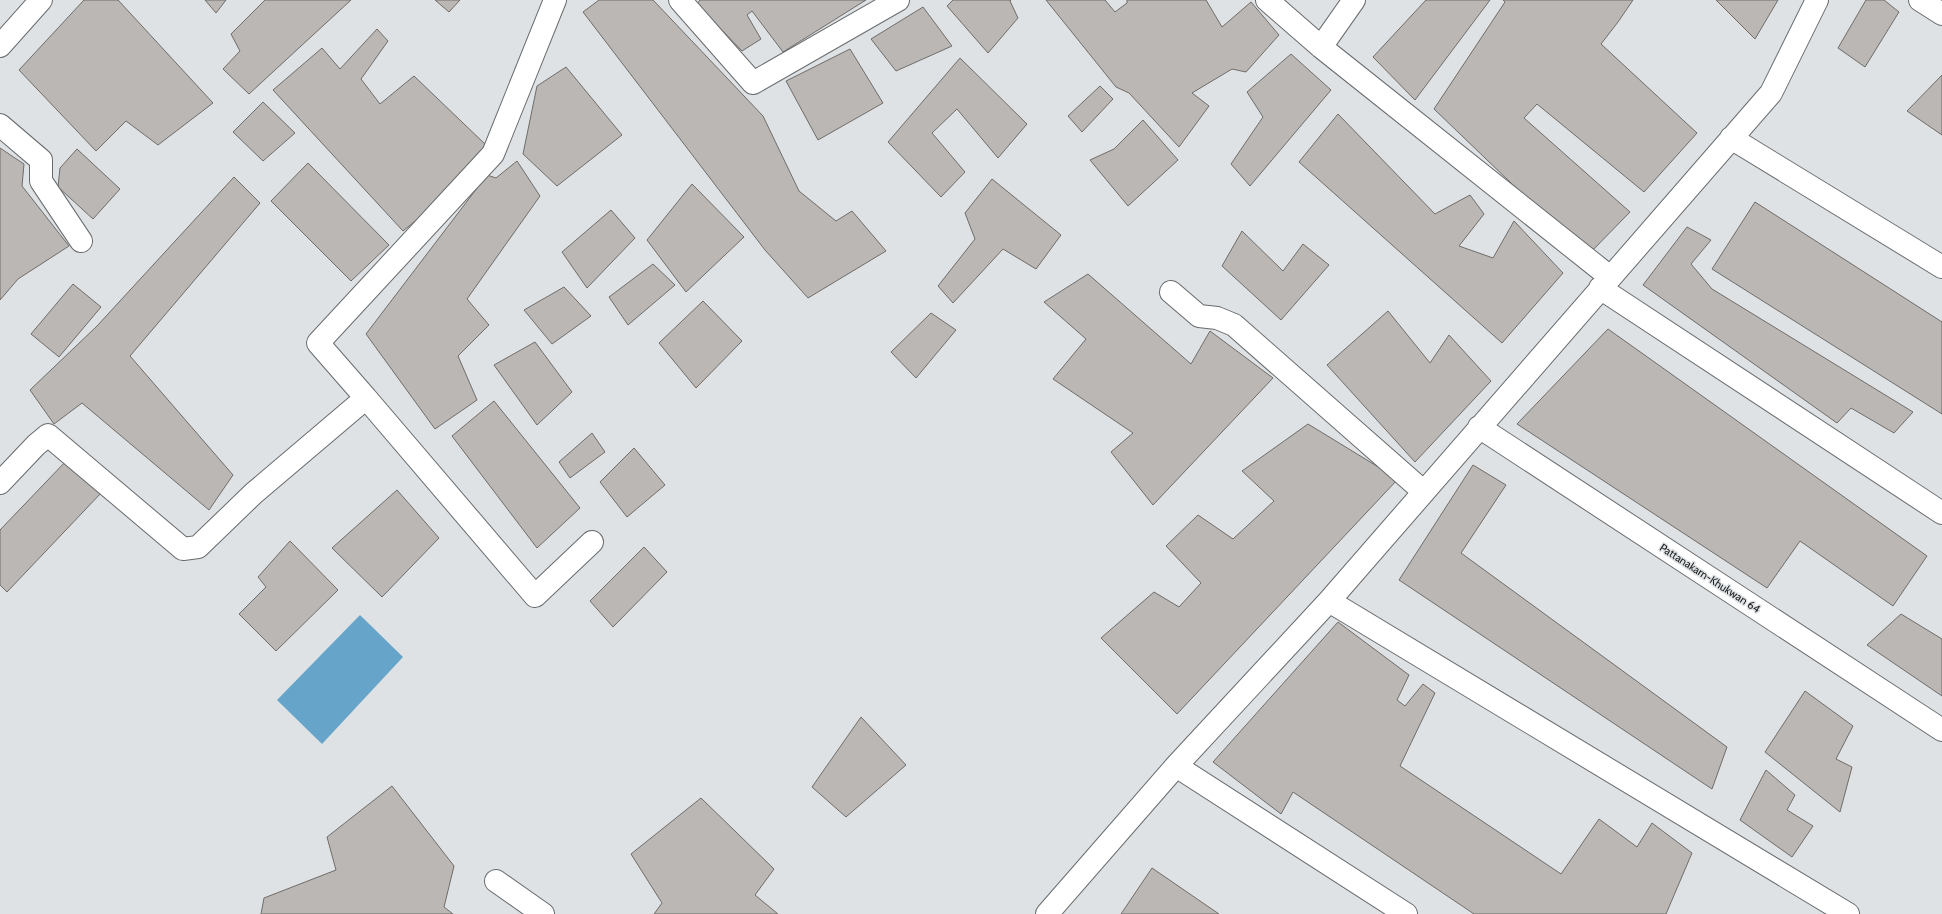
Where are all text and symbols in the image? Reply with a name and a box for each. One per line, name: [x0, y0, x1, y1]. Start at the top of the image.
street label: Pattanakarn-Khukwan 64: [1657, 540, 1763, 616]

